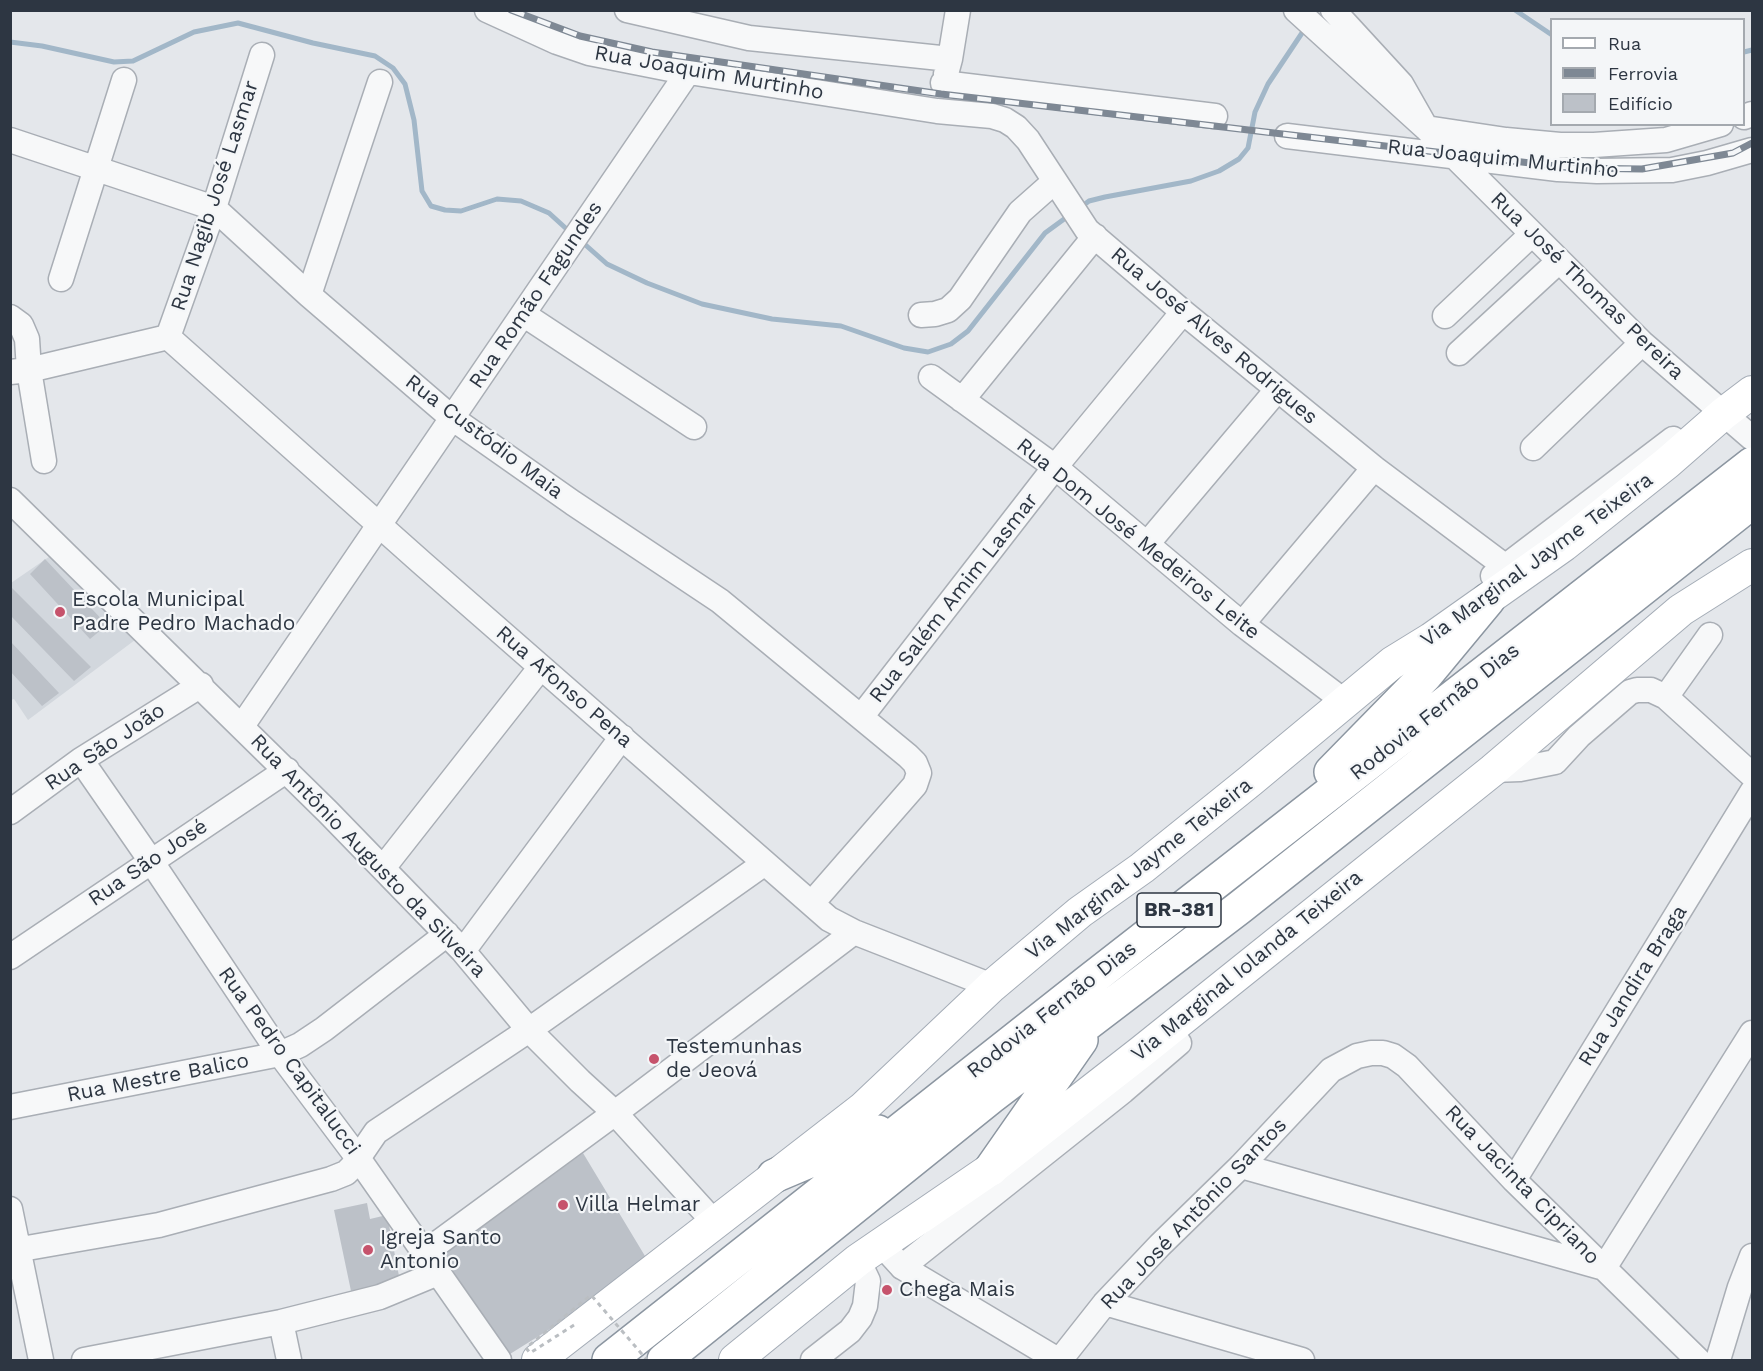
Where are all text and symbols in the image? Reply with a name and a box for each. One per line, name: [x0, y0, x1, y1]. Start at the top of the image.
legend: [1550, 18, 1745, 126]
text: Rua: [1608, 33, 1641, 54]
street label: Rua Joaquim Murtinho: [592, 40, 826, 106]
text: Ferrovia: [1608, 63, 1678, 84]
street label: Rua Nagib José Lasmar: [166, 78, 264, 314]
text: Edifício: [1608, 93, 1673, 114]
street label: Rua Joaquim Murtinho: [1386, 134, 1620, 184]
street label: Rua José Thomas Pereira: [1485, 187, 1689, 385]
street label: Rua Romão Fagundes: [464, 196, 608, 394]
street label: Rua José Alves Rodrigues: [1105, 242, 1323, 430]
street label: Rua Custódio Maia: [400, 369, 568, 505]
street label: Rua Dom José Medeiros Leite: [1011, 433, 1265, 645]
street label: Via Marginal Jayme Teixeira: [1416, 467, 1658, 653]
street label: Rua Salém Amim Lasmar: [864, 488, 1044, 708]
place label: Escola Municipal Padre Pedro Machado: [72, 587, 295, 637]
marker: Escola Municipal Padre Pedro Machado: [53, 605, 67, 619]
street label: Rua Afonso Pena: [490, 621, 638, 753]
street label: Rodovia Fernão Dias: [1345, 638, 1525, 786]
street label: Rua São João: [40, 698, 170, 796]
street label: Rua Antônio Augusto da Silveira: [245, 729, 491, 983]
street label: Via Marginal Jayme Teixeira: [1021, 773, 1257, 965]
street label: Rua São José: [84, 814, 212, 912]
street label: Via Marginal Iolanda Teixeira: [1126, 865, 1368, 1067]
road number: BR-381: [1137, 893, 1221, 927]
street label: Rua Jandira Braga: [1573, 901, 1693, 1071]
street label: Rodovia Fernão Dias: [962, 936, 1142, 1084]
street label: Rua Pedro Capitalucci: [212, 962, 366, 1160]
place label: Testemunhas de Jeová: [666, 1034, 802, 1084]
street label: Rua Mestre Balico: [65, 1048, 251, 1108]
marker: Testemunhas de Jeová: [647, 1052, 661, 1066]
street label: Rua Jacinta Cipriano: [1439, 1100, 1605, 1270]
street label: Rua José Antônio Santos: [1096, 1113, 1292, 1315]
place label: Villa Helmar: [575, 1192, 700, 1218]
marker: Villa Helmar: [556, 1198, 570, 1212]
place label: Igreja Santo Antonio: [380, 1225, 502, 1275]
marker: Igreja Santo Antonio: [361, 1243, 375, 1257]
place label: Chega Mais: [899, 1277, 1015, 1303]
marker: Chega Mais: [880, 1283, 894, 1297]

